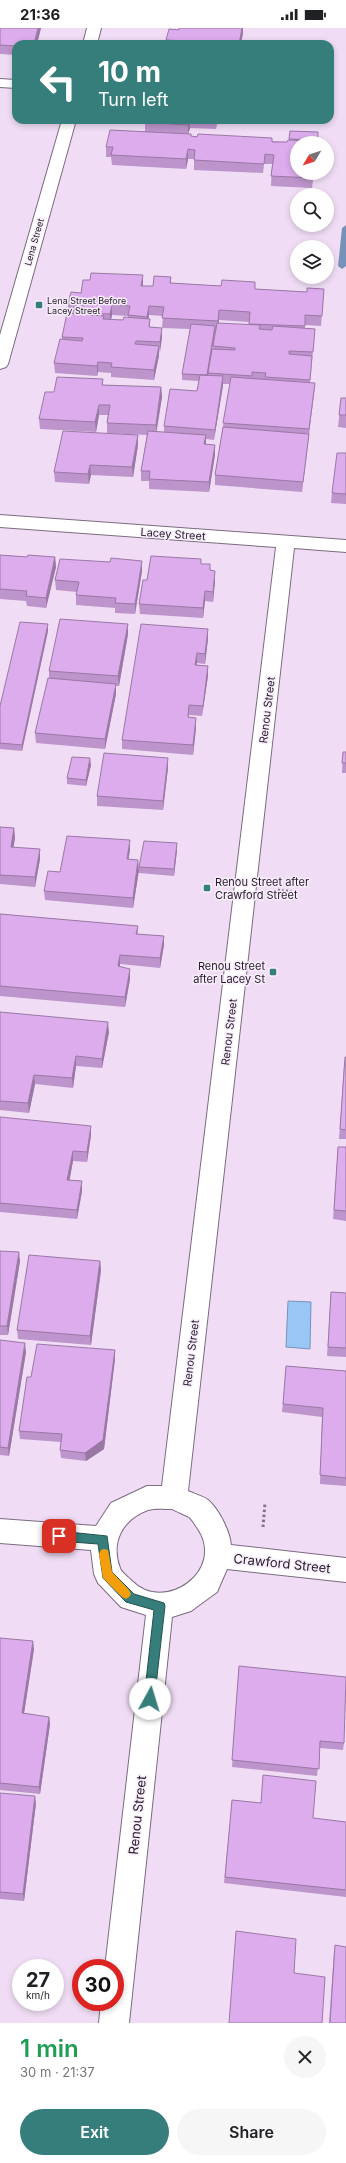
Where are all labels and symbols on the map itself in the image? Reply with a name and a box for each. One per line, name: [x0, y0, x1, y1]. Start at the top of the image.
north arrow: [290, 136, 334, 180]
street label: Lena Street: [22, 217, 46, 267]
place label: Lena Street Before Lacey Street: [47, 295, 126, 316]
marker: Lena Street Before Lacey Street: [34, 300, 44, 310]
street label: Lacey Street: [140, 525, 206, 543]
street label: Renou Street: [256, 675, 278, 744]
place label: Renou Street after Crawford Street: [215, 875, 309, 902]
marker: Renou Street after Crawford Street: [202, 883, 212, 893]
place label: Renou Street after Lacey St: [193, 959, 265, 986]
marker: Renou Street after Lacey St: [268, 967, 278, 977]
street label: Renou Street: [218, 997, 240, 1066]
street label: Renou Street: [180, 1318, 202, 1387]
pin: [42, 1519, 76, 1553]
street label: Crawford Street: [233, 1550, 331, 1576]
position arrow: [129, 1678, 171, 1720]
street label: Renou Street: [125, 1775, 149, 1855]
speed limit sign: 30: [72, 1959, 124, 2011]

